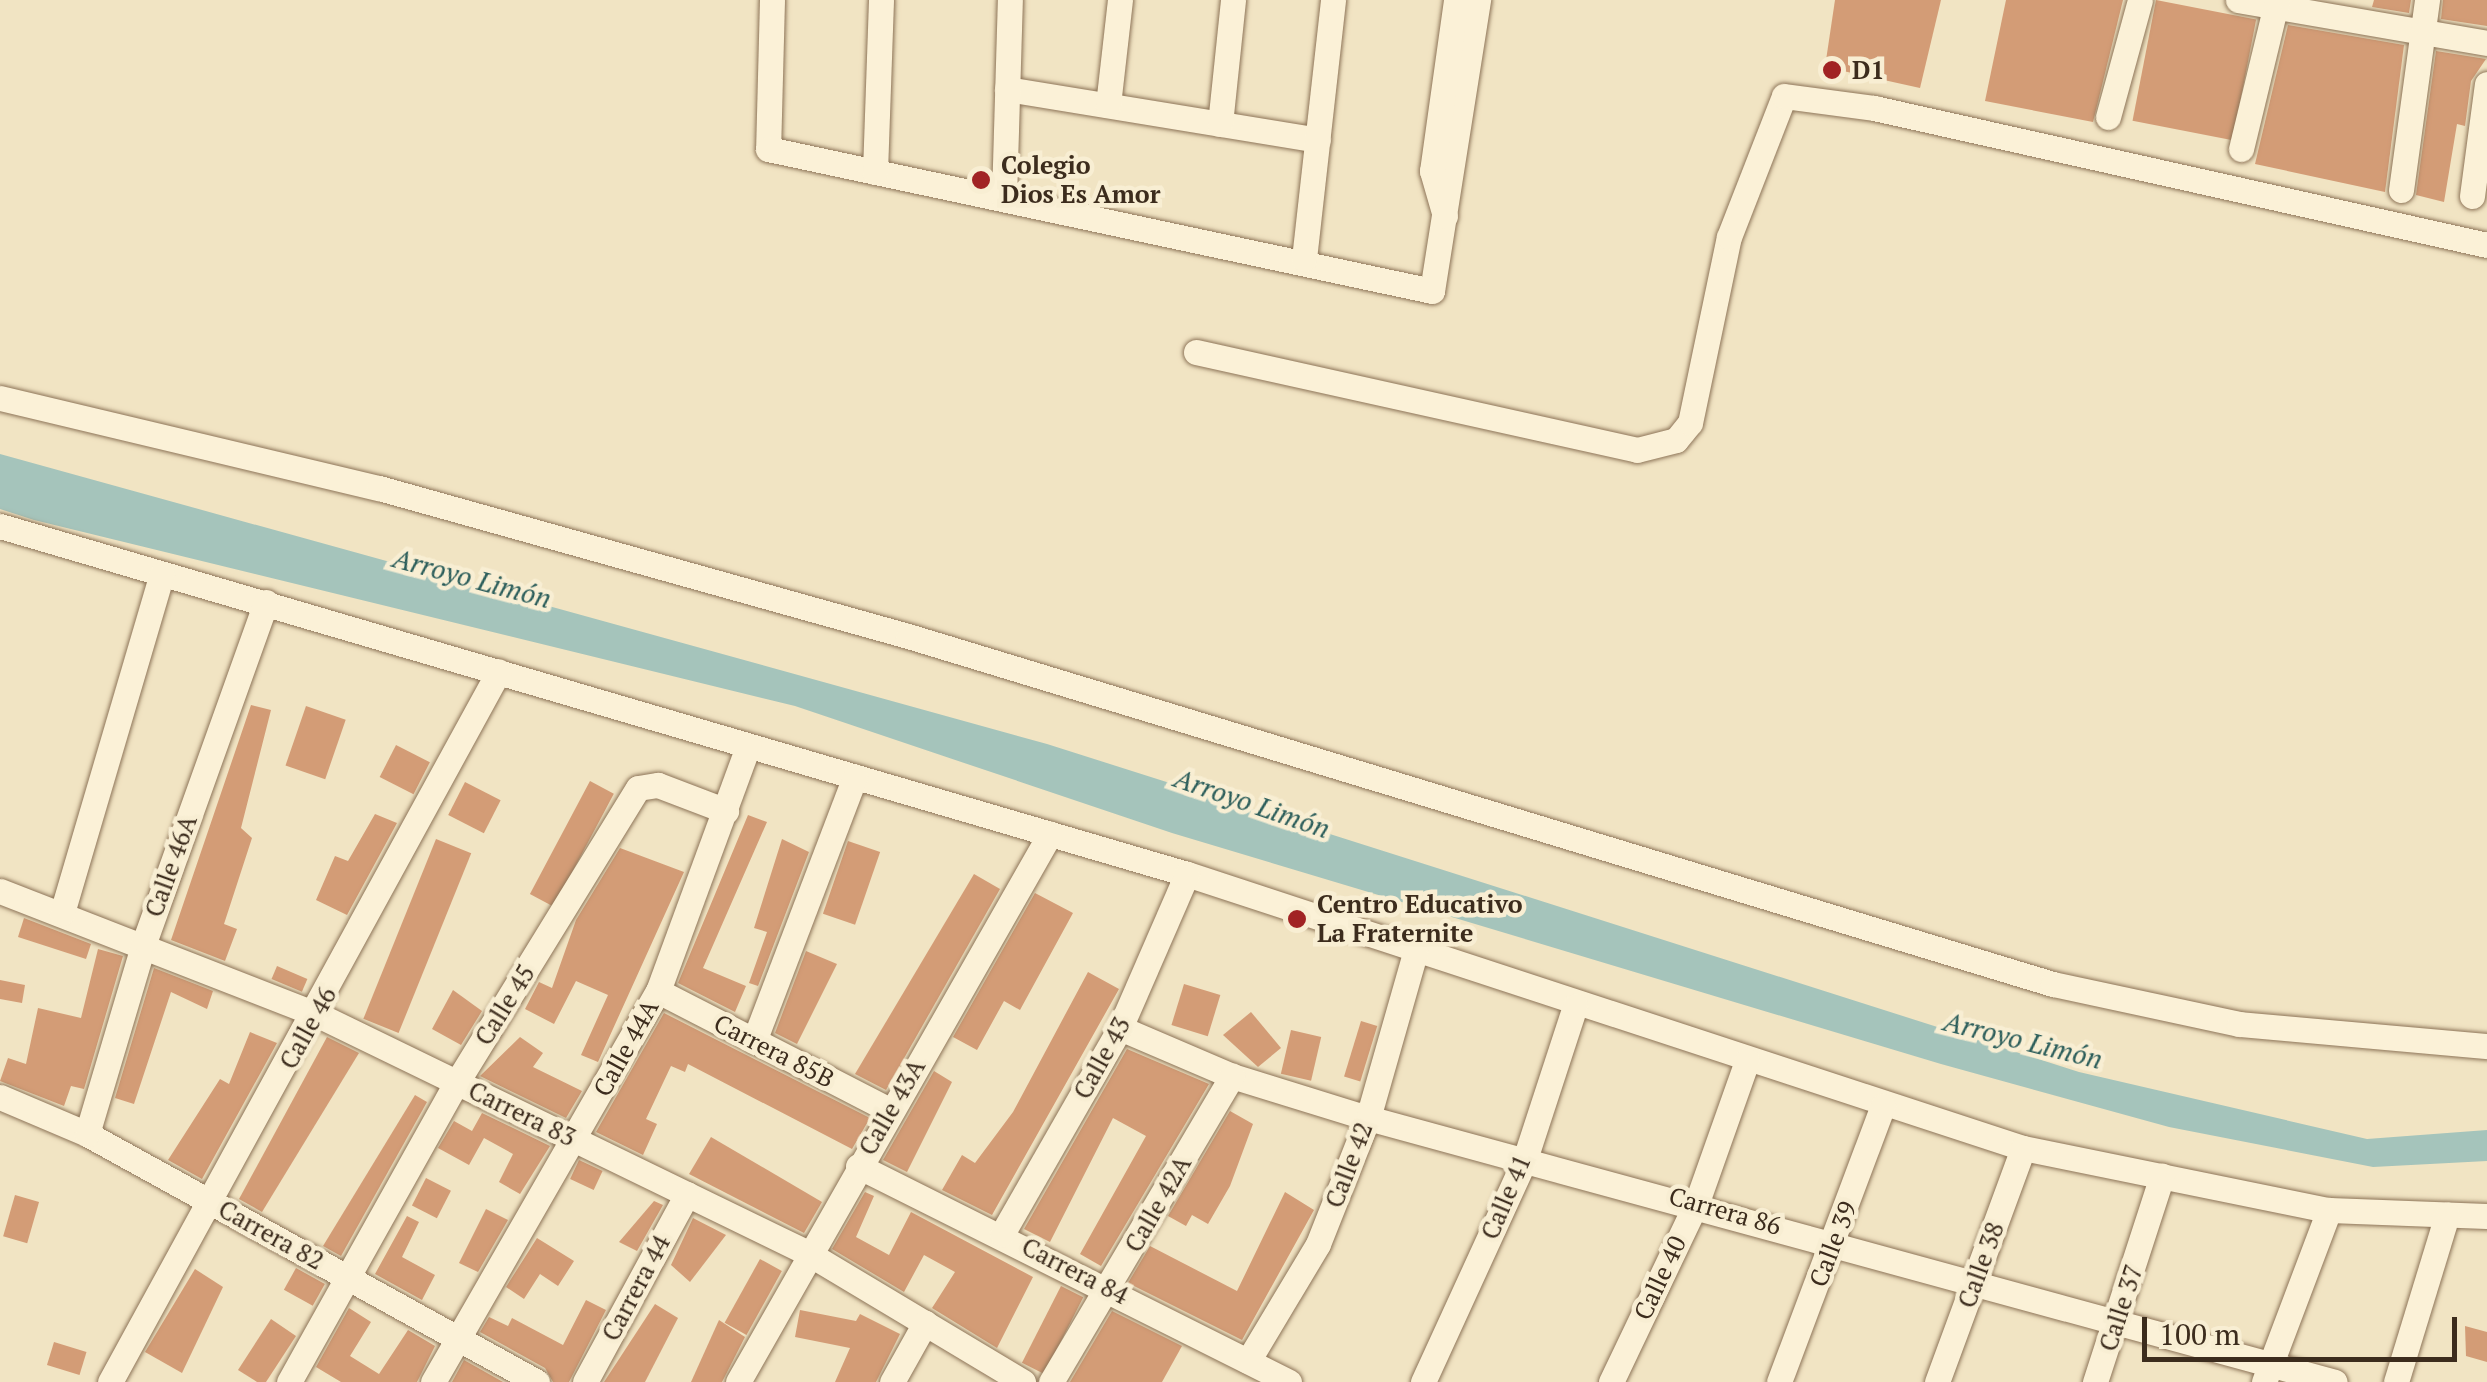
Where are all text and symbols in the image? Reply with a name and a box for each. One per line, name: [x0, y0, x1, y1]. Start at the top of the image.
place label: D1: [1852, 55, 1885, 85]
marker: D1: [1821, 59, 1843, 81]
place label: Colegio Dios Es Amor: [1001, 151, 1161, 210]
marker: Colegio Dios Es Amor: [970, 169, 992, 191]
water label: Arroyo Limón: [389, 541, 555, 615]
water label: Arroyo Limón: [1170, 761, 1334, 845]
street label: Calle 46A: [139, 811, 203, 921]
place label: Centro Educativo La Fraternite: [1317, 890, 1523, 949]
marker: Centro Educativo La Fraternite: [1286, 908, 1308, 930]
street label: Calle 45: [469, 959, 541, 1051]
street label: Calle 46: [273, 982, 343, 1074]
street label: Calle 44A: [587, 994, 665, 1102]
water label: Arroyo Limón: [1940, 1004, 2106, 1076]
street label: Carrera 85B: [709, 1008, 839, 1094]
street label: Calle 43: [1067, 1012, 1137, 1104]
street label: Calle 43A: [852, 1054, 932, 1160]
street label: Carrera 83: [464, 1075, 580, 1153]
street label: Calle 42: [1319, 1118, 1379, 1212]
street label: Calle 41: [1475, 1150, 1537, 1244]
street label: Calle 42A: [1118, 1151, 1198, 1257]
street label: Carrera 86: [1665, 1181, 1785, 1241]
street label: Carrera 82: [213, 1194, 329, 1276]
street label: Calle 39: [1803, 1197, 1863, 1291]
street label: Calle 38: [1952, 1218, 2010, 1312]
street label: Carrera 44: [596, 1230, 676, 1346]
street label: Carrera 84: [1017, 1231, 1133, 1311]
street label: Calle 40: [1628, 1231, 1692, 1325]
street label: Calle 37: [2093, 1261, 2149, 1355]
scale bar: [2147, 1297, 2462, 1359]
text: 100 m: [2159, 1314, 2240, 1354]

